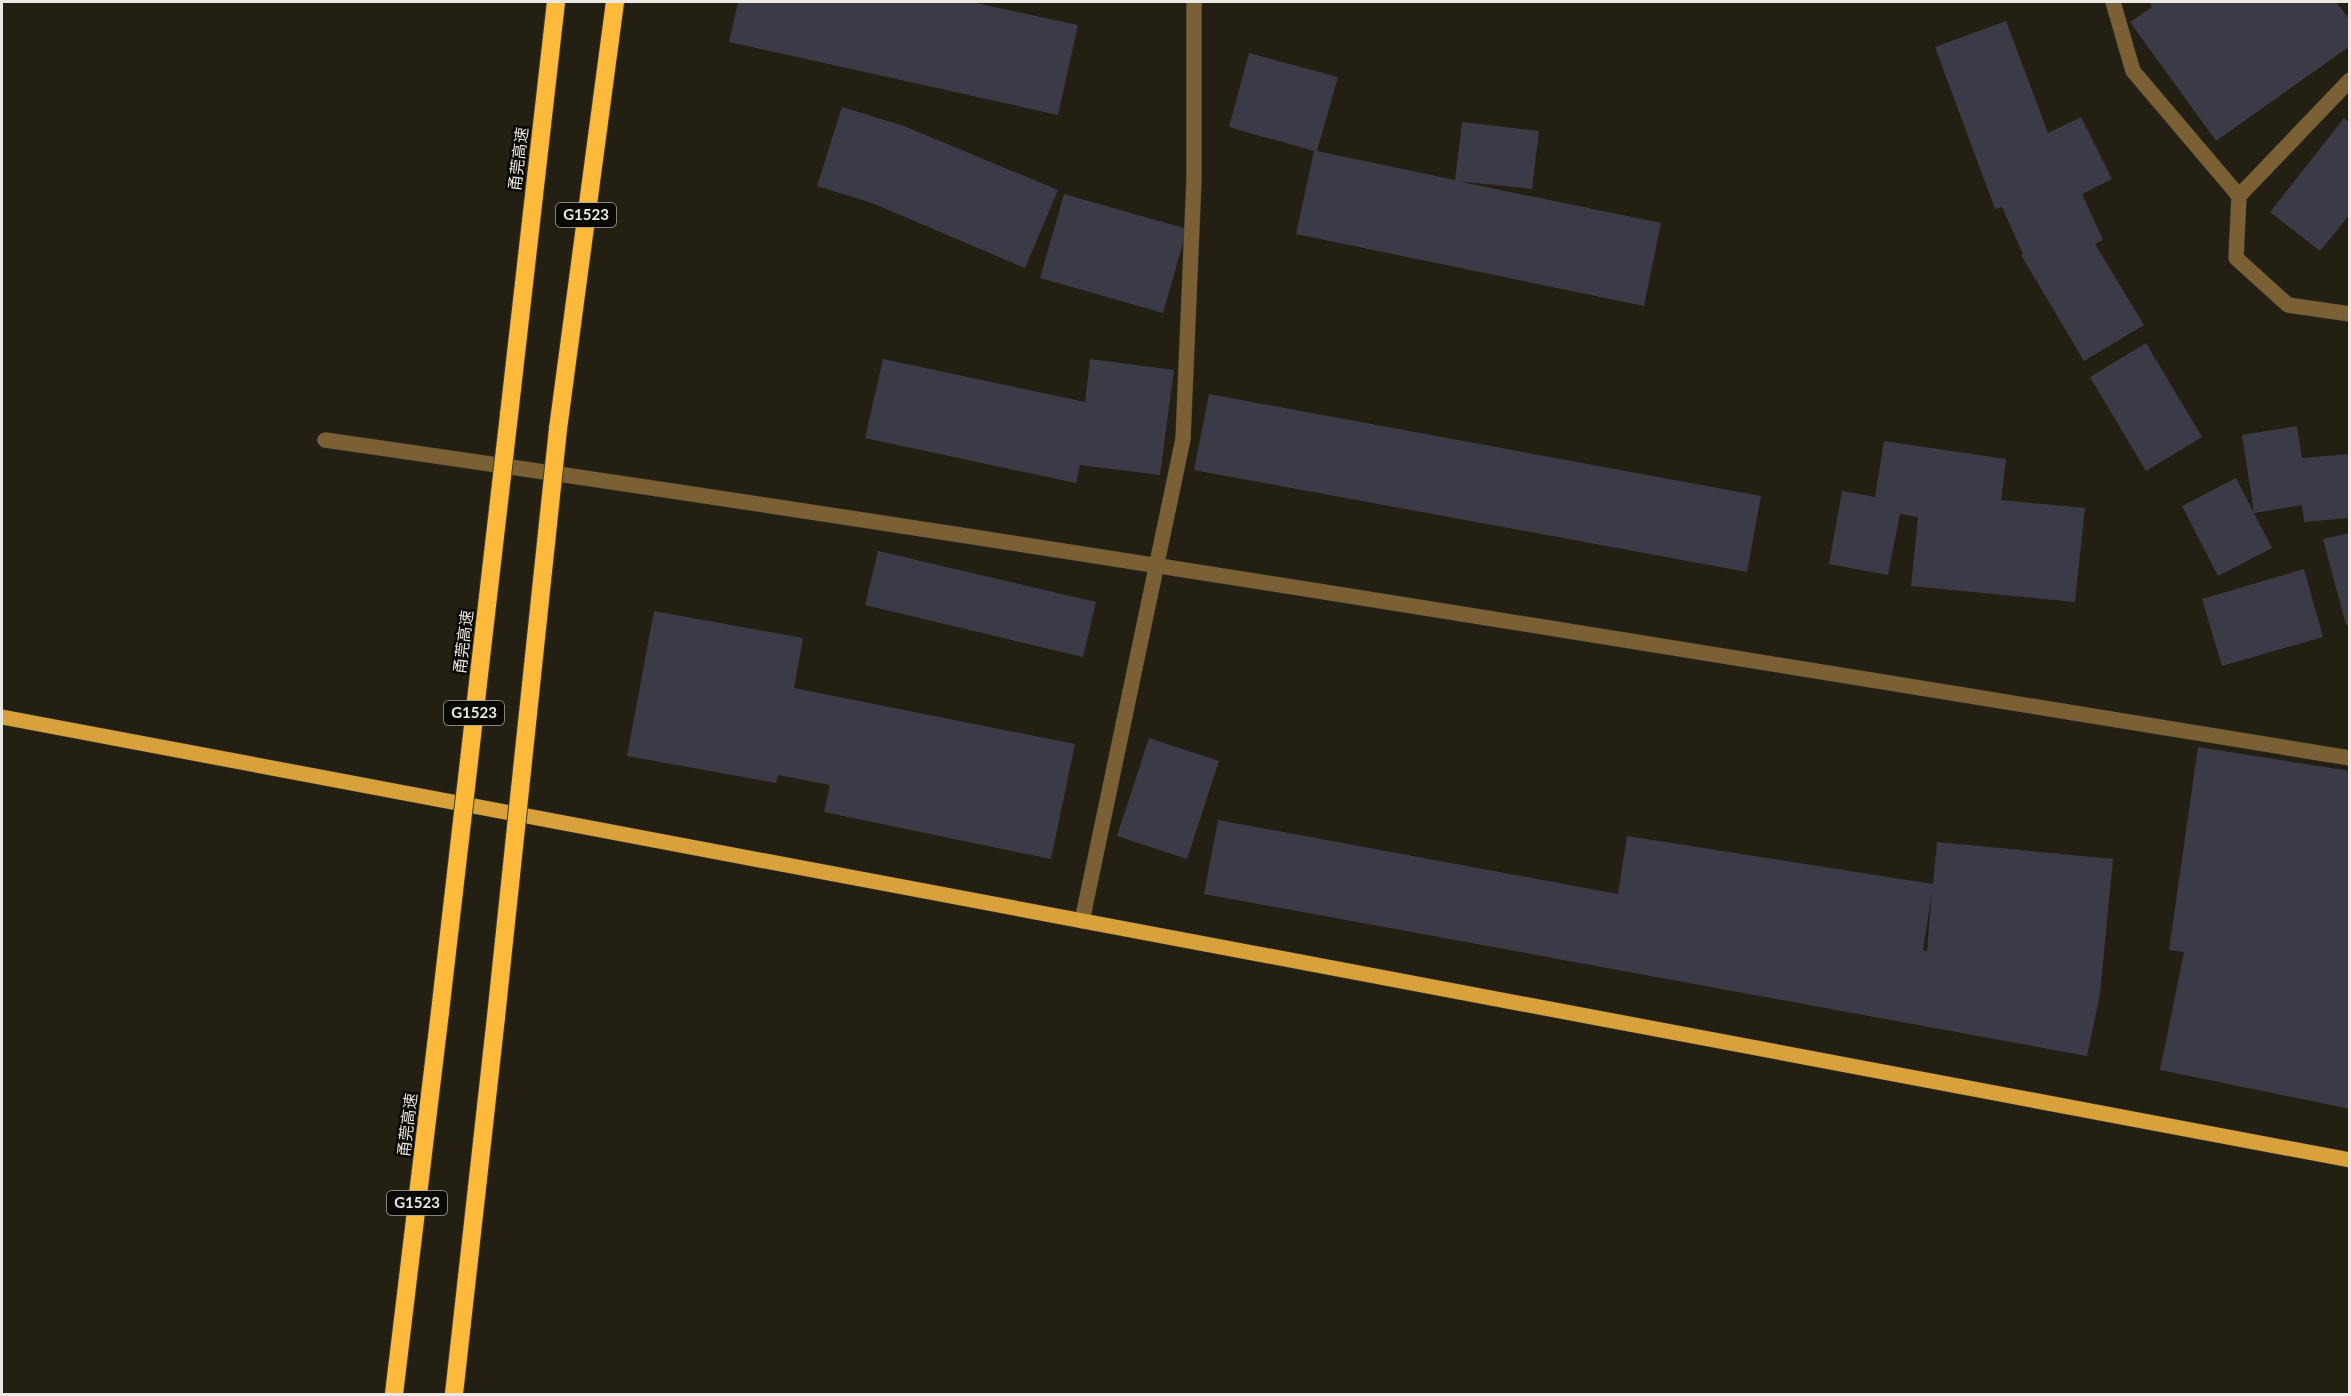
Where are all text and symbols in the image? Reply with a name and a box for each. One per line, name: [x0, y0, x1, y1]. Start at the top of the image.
street label: 甬莞高速: [504, 126, 531, 192]
road number: G1523: [556, 203, 616, 227]
street label: 甬莞高速: [449, 609, 476, 675]
road number: G1523: [444, 701, 504, 725]
street label: 甬莞高速: [393, 1092, 420, 1158]
road number: G1523: [387, 1191, 447, 1215]

